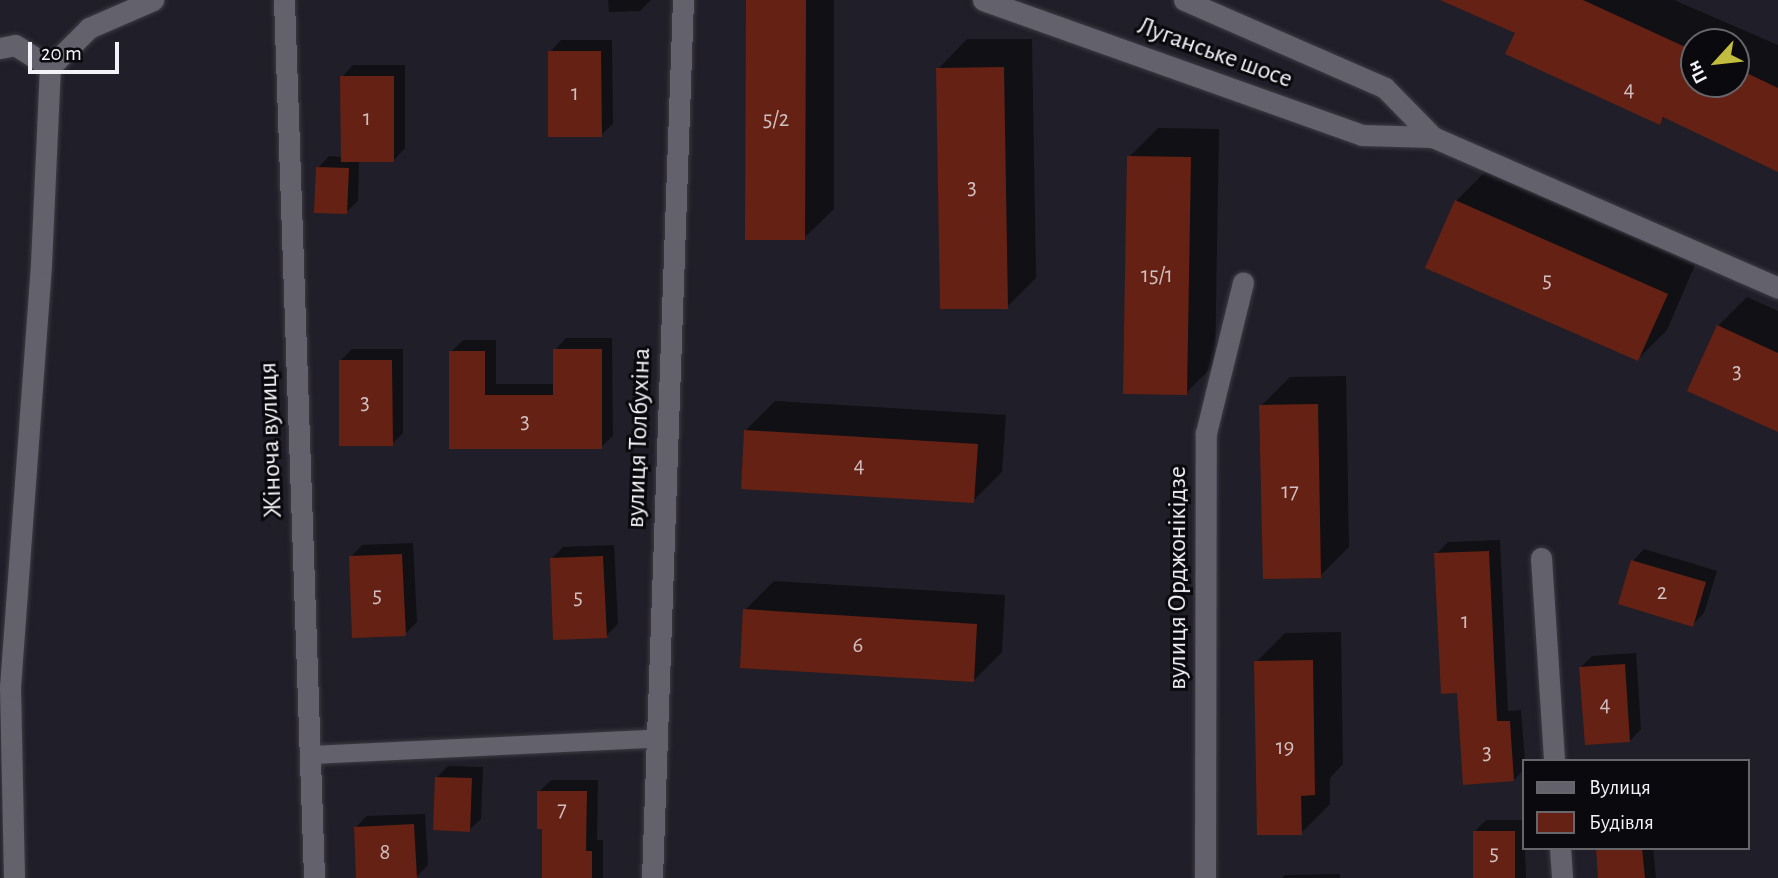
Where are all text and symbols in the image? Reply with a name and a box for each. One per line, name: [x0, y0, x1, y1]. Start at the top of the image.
street label: Луганське шосе: [1133, 11, 1297, 95]
scale bar: [32, 28, 122, 72]
north arrow: [1680, 28, 1750, 98]
text: 20 m: [41, 43, 82, 64]
text: Пн: [1684, 57, 1711, 86]
house number: 4: [1623, 76, 1635, 104]
house number: 1: [571, 80, 579, 108]
house number: 1: [363, 105, 371, 133]
house number: 5/2: [763, 106, 789, 134]
house number: 3: [967, 174, 977, 202]
house number: 15/1: [1141, 262, 1173, 290]
house number: 5: [1542, 267, 1552, 295]
street label: вулиця Толбухіна: [620, 347, 658, 529]
house number: 3: [1732, 358, 1742, 386]
street label: Жіноча вулиця: [253, 362, 289, 518]
house number: 3: [360, 389, 370, 417]
house number: 3: [520, 408, 530, 436]
house number: 4: [853, 452, 865, 480]
street label: вулиця Орджонікідзе: [1162, 466, 1194, 690]
house number: 17: [1281, 478, 1299, 506]
house number: 2: [1657, 579, 1667, 607]
house number: 5: [372, 582, 382, 610]
house number: 5: [573, 584, 583, 612]
house number: 1: [1461, 608, 1469, 636]
house number: 6: [853, 632, 863, 660]
house number: 4: [1599, 691, 1611, 719]
house number: 19: [1276, 734, 1294, 762]
house number: 3: [1482, 739, 1492, 767]
legend: [1522, 759, 1750, 850]
text: Вулиця: [1589, 777, 1651, 798]
house number: 7: [557, 796, 567, 824]
text: Будівля: [1589, 812, 1654, 833]
house number: 8: [380, 839, 390, 867]
house number: 5: [1489, 840, 1499, 868]

